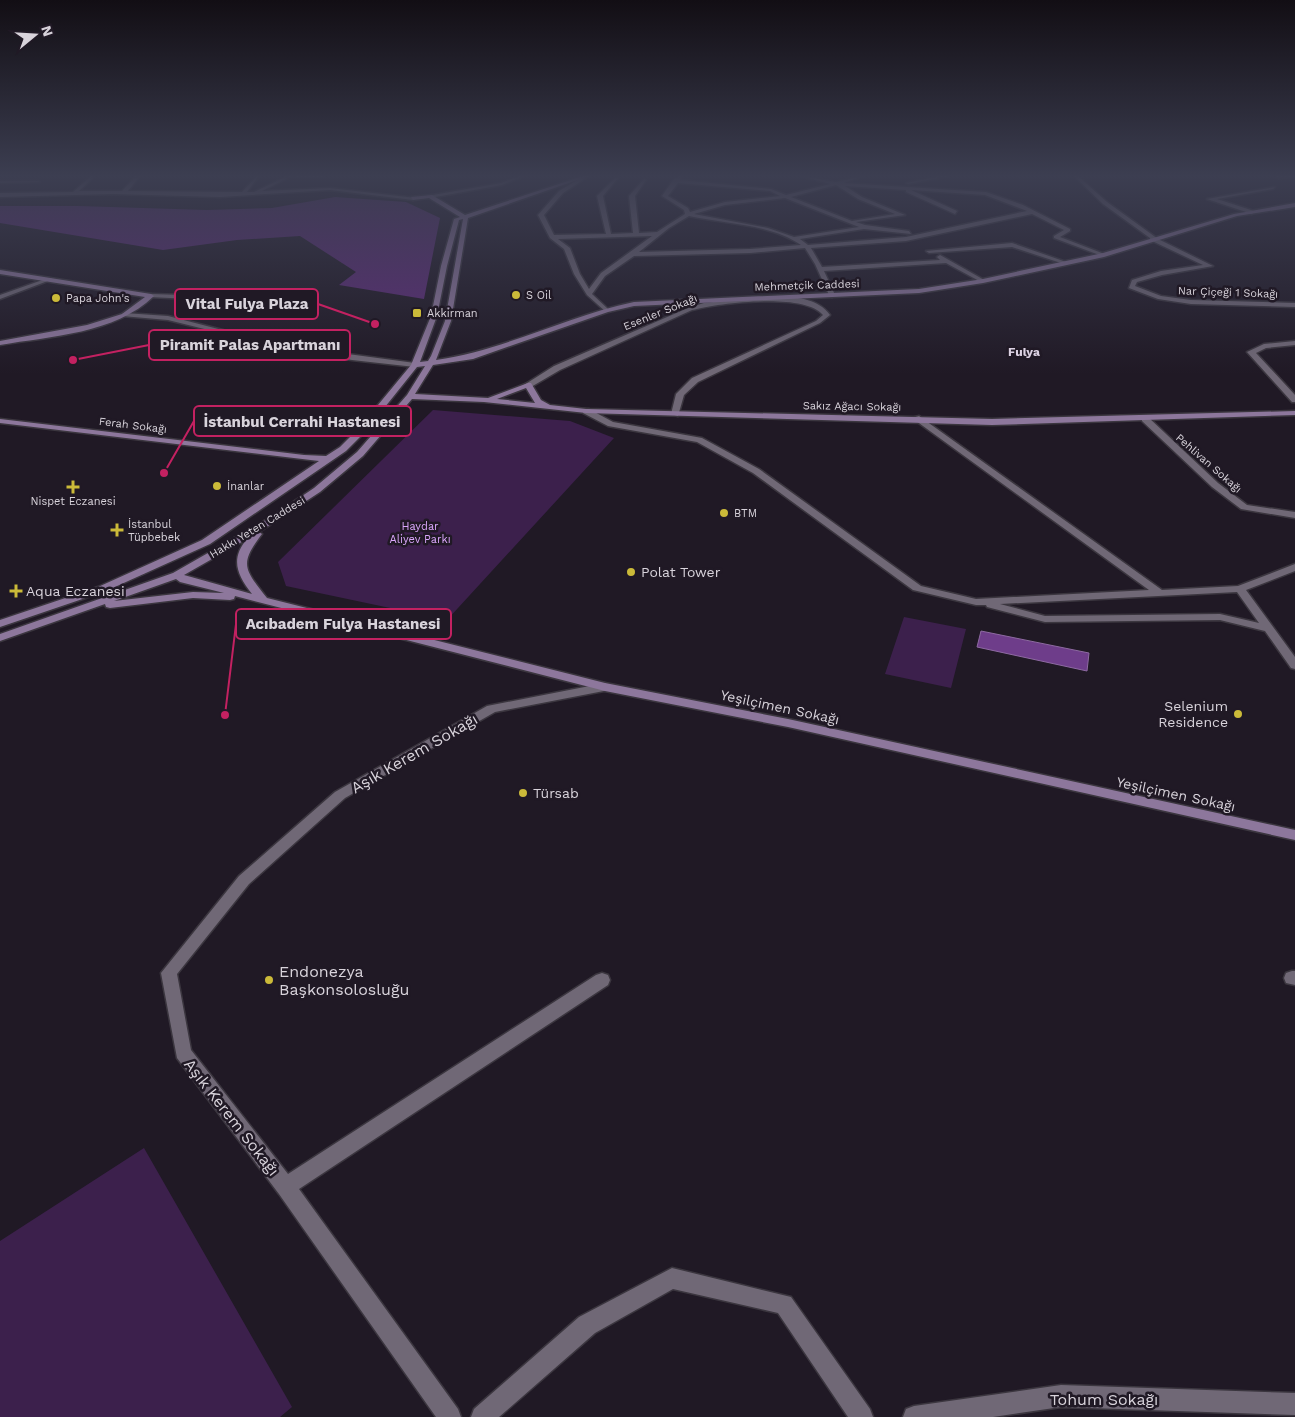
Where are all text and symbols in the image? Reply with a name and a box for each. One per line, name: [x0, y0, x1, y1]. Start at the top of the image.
north arrow: [10, 10, 60, 60]
text: N: [38, 24, 57, 38]
street label: Mehmetçik Caddesi: [754, 277, 860, 294]
street label: Nar Çiçeği 1 Sokağı: [1178, 284, 1278, 301]
callout: Vital Fulya Plaza: [175, 289, 318, 319]
marker: S Oil: [510, 289, 522, 301]
place label: S Oil: [526, 289, 552, 302]
marker: Papa John's: [50, 292, 62, 304]
place label: Papa John's: [66, 292, 130, 305]
street label: Esenler Sokağı: [621, 292, 699, 333]
text: Vital Fulya Plaza: [185, 295, 309, 313]
marker: Akkirman: [411, 307, 423, 319]
place label: Akkirman: [427, 307, 478, 320]
callout: Piramit Palas Apartmanı: [149, 330, 350, 360]
text: Piramit Palas Apartmanı: [160, 336, 340, 354]
district label: Fulya: [1008, 345, 1040, 359]
street label: Sakız Ağacı Sokağı: [803, 399, 901, 414]
callout: İstanbul Cerrahi Hastanesi: [194, 406, 411, 436]
text: İstanbul Cerrahi Hastanesi: [204, 413, 400, 431]
street label: Ferah Sokağı: [98, 415, 168, 436]
street label: Pehlivan Sokağı: [1173, 431, 1244, 496]
place label: İnanlar: [227, 479, 265, 493]
marker: İnanlar: [211, 480, 223, 492]
marker: Nispet Eczanesi: [67, 481, 79, 493]
street label: Hakkı Yeten Caddesi: [207, 494, 307, 561]
place label: Nispet Eczanesi: [30, 495, 116, 508]
marker: BTM: [718, 507, 730, 519]
place label: BTM: [734, 507, 757, 520]
place label: İstanbul Tüpbebek: [128, 517, 180, 544]
park label: Haydar Aliyev Parkı: [389, 520, 451, 546]
marker: İstanbul Tüpbebek: [110, 523, 124, 537]
place label: Polat Tower: [641, 564, 721, 580]
marker: Polat Tower: [625, 566, 637, 578]
place label: Aqua Eczanesi: [26, 583, 125, 599]
marker: Aqua Eczanesi: [10, 585, 22, 597]
callout: Acıbadem Fulya Hastanesi: [236, 609, 451, 639]
text: Acıbadem Fulya Hastanesi: [246, 615, 440, 633]
street label: Yeşilçimen Sokağı: [719, 687, 841, 727]
place label: Selenium Residence: [1158, 698, 1228, 730]
marker: Selenium Residence: [1232, 708, 1244, 720]
street label: Aşık Kerem Sokağı: [347, 709, 481, 797]
street label: Yeşilçimen Sokağı: [1115, 774, 1237, 814]
place label: Türsab: [533, 785, 579, 801]
marker: Türsab: [517, 787, 529, 799]
place label: Endonezya Başkonsolosluğu: [279, 962, 409, 999]
marker: Endonezya Başkonsolosluğu: [263, 974, 275, 986]
street label: Aşık Kerem Sokağı: [180, 1055, 283, 1180]
street label: Tohum Sokağı: [1050, 1390, 1158, 1409]

